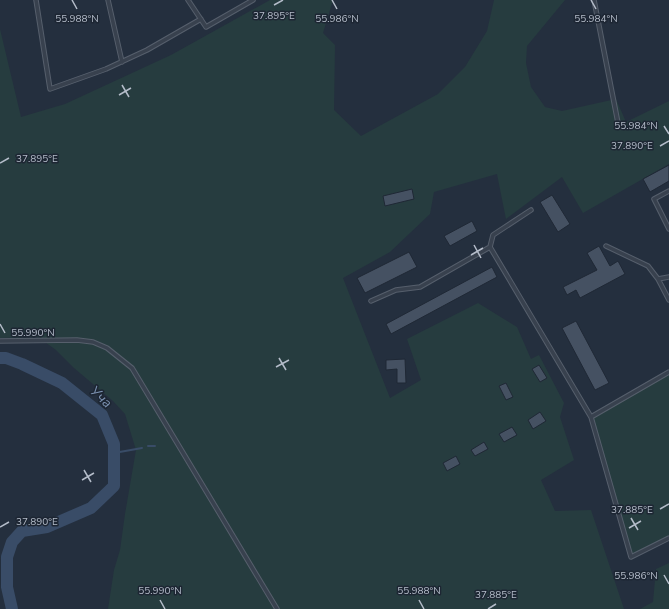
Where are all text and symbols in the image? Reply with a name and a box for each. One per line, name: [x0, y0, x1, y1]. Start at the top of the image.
text: 37.895°E: [253, 9, 295, 23]
text: 55.988°N: [55, 12, 99, 26]
text: 55.986°N: [315, 12, 359, 26]
text: 55.984°N: [574, 12, 618, 26]
text: 55.984°N: [614, 119, 658, 133]
text: 37.890°E: [611, 139, 653, 153]
text: 37.895°E: [16, 152, 58, 166]
text: 55.990°N: [11, 326, 55, 340]
water label: Уча: [86, 382, 116, 412]
text: 37.885°E: [611, 503, 653, 517]
text: 37.890°E: [16, 515, 58, 529]
text: 55.986°N: [614, 569, 658, 583]
text: 55.990°N: [138, 584, 182, 598]
text: 55.988°N: [397, 584, 441, 598]
text: 37.885°E: [475, 588, 517, 602]

